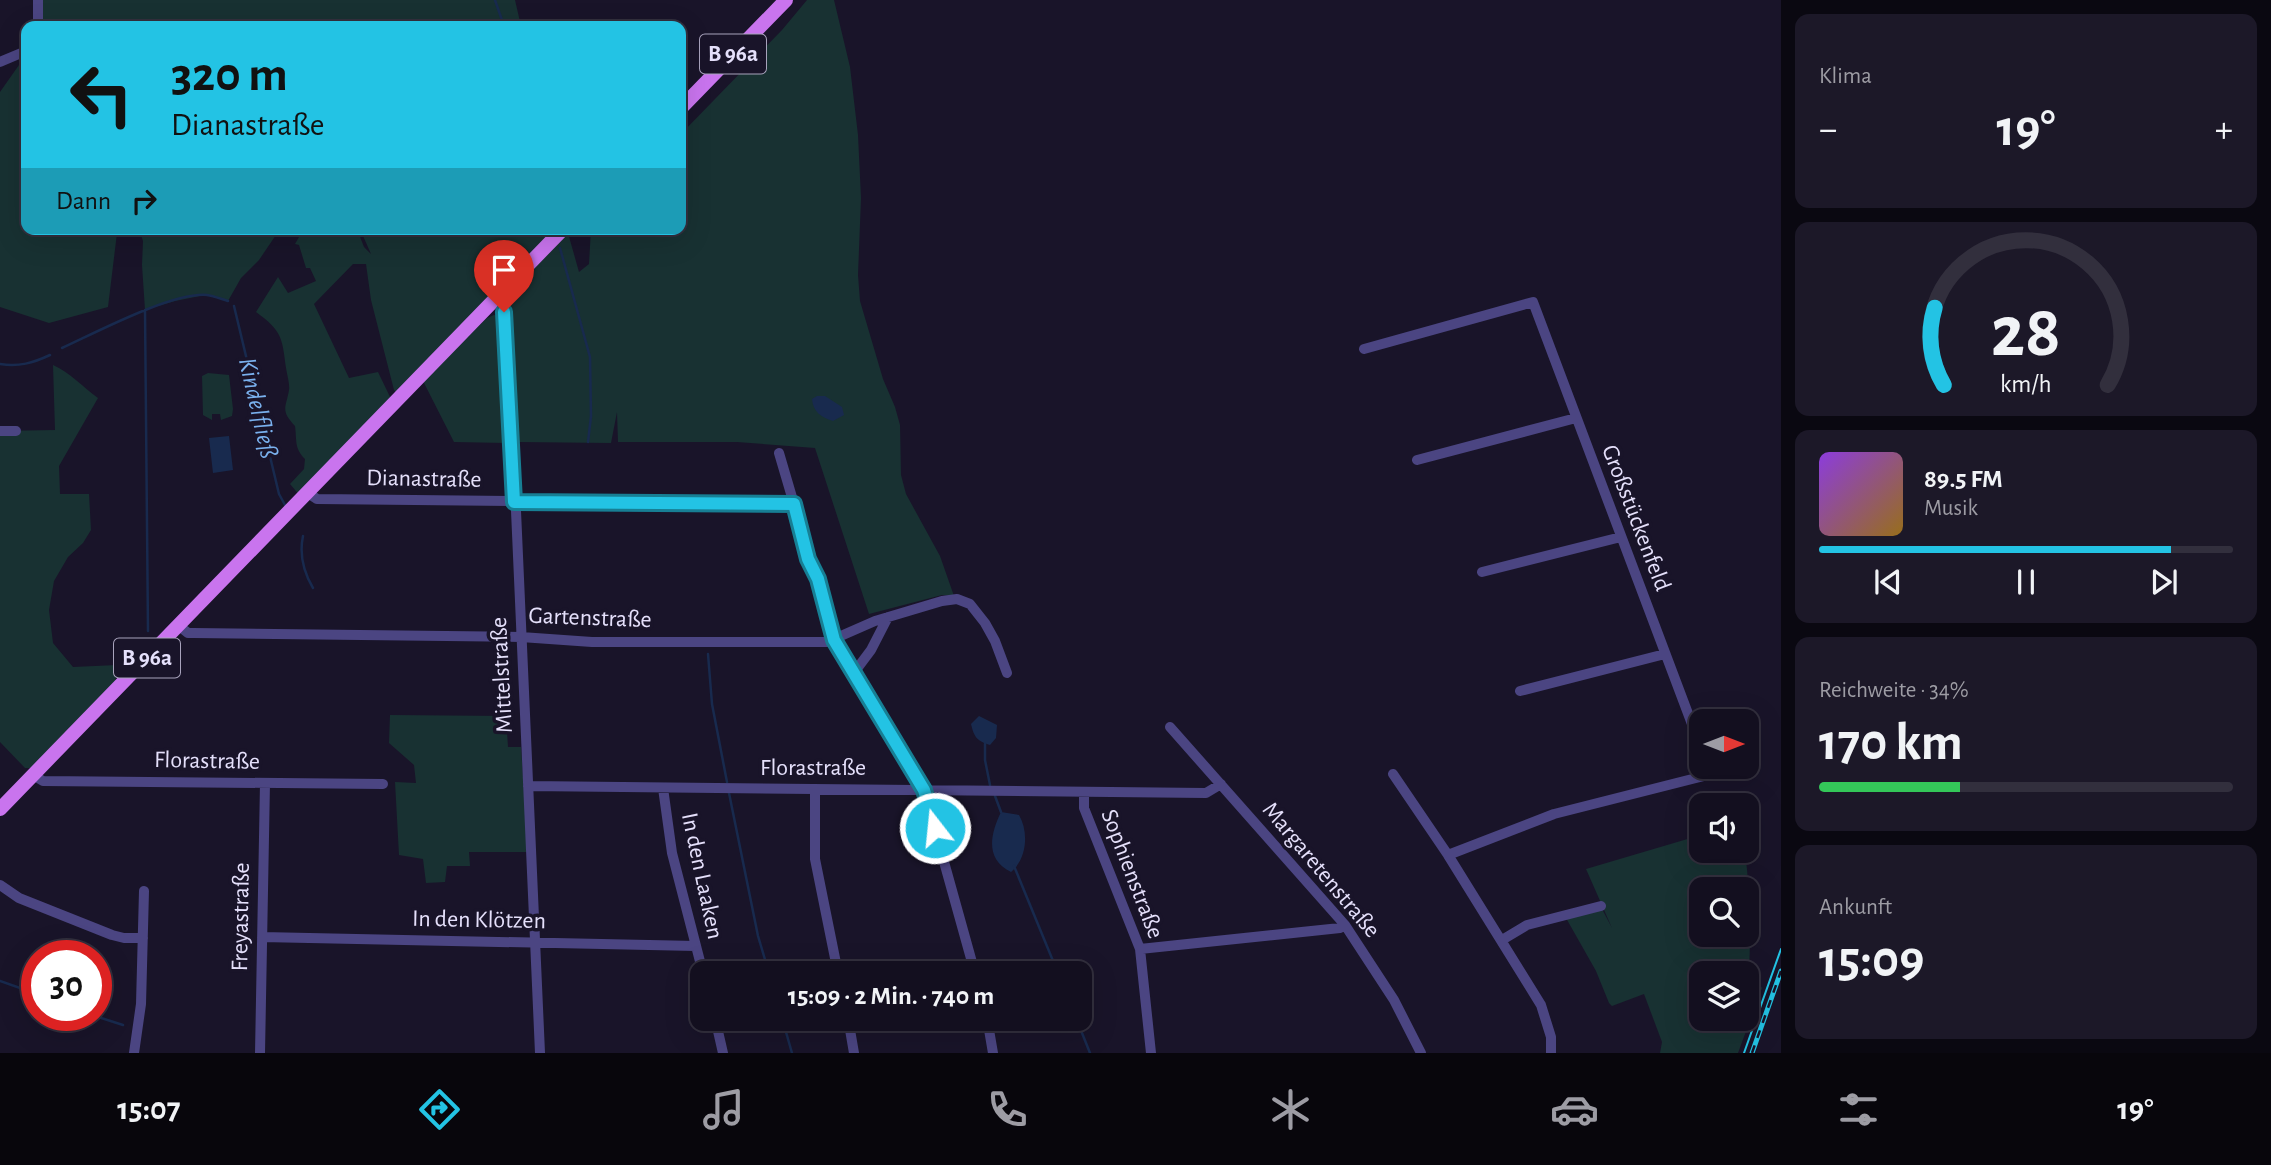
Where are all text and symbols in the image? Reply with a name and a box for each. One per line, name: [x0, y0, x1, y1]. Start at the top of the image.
road number: B 96a: [700, 34, 766, 74]
icon: left: [56, 49, 147, 140]
text: 320 m: [171, 51, 288, 100]
text: Klima: [1819, 65, 1872, 88]
text: 19°: [1996, 103, 2056, 155]
text: Dianastraße: [171, 109, 325, 141]
text: −: [1819, 111, 1837, 149]
text: +: [2215, 111, 2233, 149]
icon: right: [125, 182, 163, 220]
text: Dann: [56, 188, 111, 214]
pin: [474, 240, 534, 312]
icon: arrive: [485, 251, 523, 289]
text: 28: [1991, 297, 2061, 370]
water label: Kindelfließ: [234, 355, 282, 461]
text: km/h: [2000, 371, 2052, 396]
street label: Großstückenfeld: [1597, 442, 1675, 594]
street label: Dianastraße: [366, 466, 482, 492]
text: 89.5 FM: [1924, 466, 2003, 492]
text: Musik: [1924, 497, 1978, 520]
icon: previous: [1869, 563, 1907, 601]
icon: pause: [2007, 563, 2045, 601]
icon: next: [2145, 563, 2183, 601]
street label: Gartenstraße: [528, 604, 652, 632]
street label: Mittelstraße: [487, 616, 517, 734]
road number: B 96a: [114, 638, 180, 678]
text: Reichweite · 34%: [1819, 679, 1969, 702]
north arrow: [1689, 709, 1759, 779]
map controls: [1689, 709, 1759, 1031]
text: 170 km: [1819, 717, 1963, 769]
street label: Florastraße: [154, 748, 260, 774]
street label: Florastraße: [760, 756, 866, 780]
position arrow: [898, 791, 972, 865]
button: sound: [1689, 793, 1759, 863]
street label: Margaretenstraße: [1258, 798, 1384, 942]
street label: Sophienstraße: [1096, 806, 1168, 942]
street label: In den Laaken: [677, 811, 727, 941]
street label: Freyastraße: [228, 862, 254, 972]
button: search: [1689, 877, 1759, 947]
text: Ankunft: [1819, 896, 1892, 919]
street label: In den Klötzen: [412, 907, 546, 933]
text: 15:09: [1819, 934, 1924, 986]
speed limit sign: 30: [21, 940, 112, 1031]
button: layers: [1689, 961, 1759, 1031]
text: 15:09 · 2 Min. · 740 m: [788, 983, 994, 1009]
icon: directions: [415, 1085, 464, 1134]
icon: music: [699, 1085, 748, 1134]
icon: phone: [983, 1085, 1032, 1134]
icon: climate: [1266, 1085, 1315, 1134]
icon: car: [1550, 1085, 1599, 1134]
icon: filters: [1834, 1085, 1883, 1134]
text: 15:07: [117, 1093, 181, 1125]
text: 19°: [2117, 1093, 2154, 1125]

